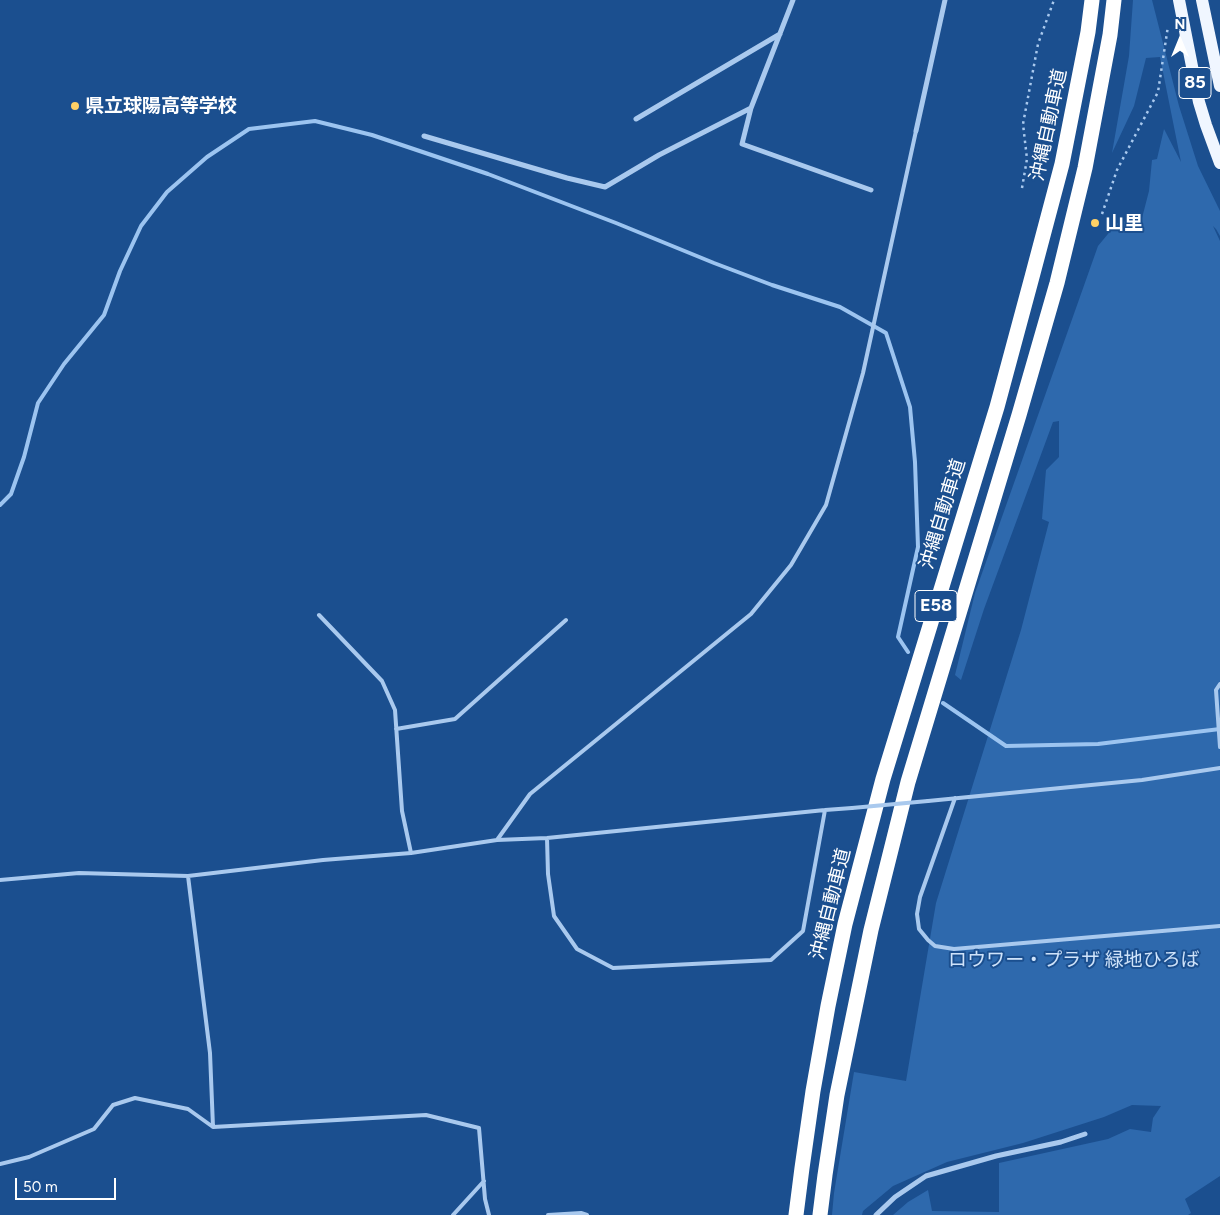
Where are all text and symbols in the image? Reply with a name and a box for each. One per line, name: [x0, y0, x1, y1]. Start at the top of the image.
north arrow: [1155, 15, 1205, 65]
text: N: [1175, 16, 1185, 33]
street label: 沖縄自動車道: [1026, 67, 1072, 183]
road number: 85: [1179, 68, 1211, 99]
place label: 県立球陽高等学校: [85, 95, 237, 117]
marker: 県立球陽高等学校: [69, 100, 81, 112]
place label: 山里: [1105, 212, 1143, 234]
marker: 山里: [1089, 217, 1101, 229]
street label: 沖縄自動車道: [915, 456, 971, 572]
road number: E58: [915, 590, 957, 622]
street label: 沖縄自動車道: [806, 846, 856, 962]
park label: ロウワー・プラザ 緑地ひろば: [948, 949, 1200, 971]
scale bar: [18, 1168, 119, 1200]
text: 50 m: [23, 1178, 58, 1196]

